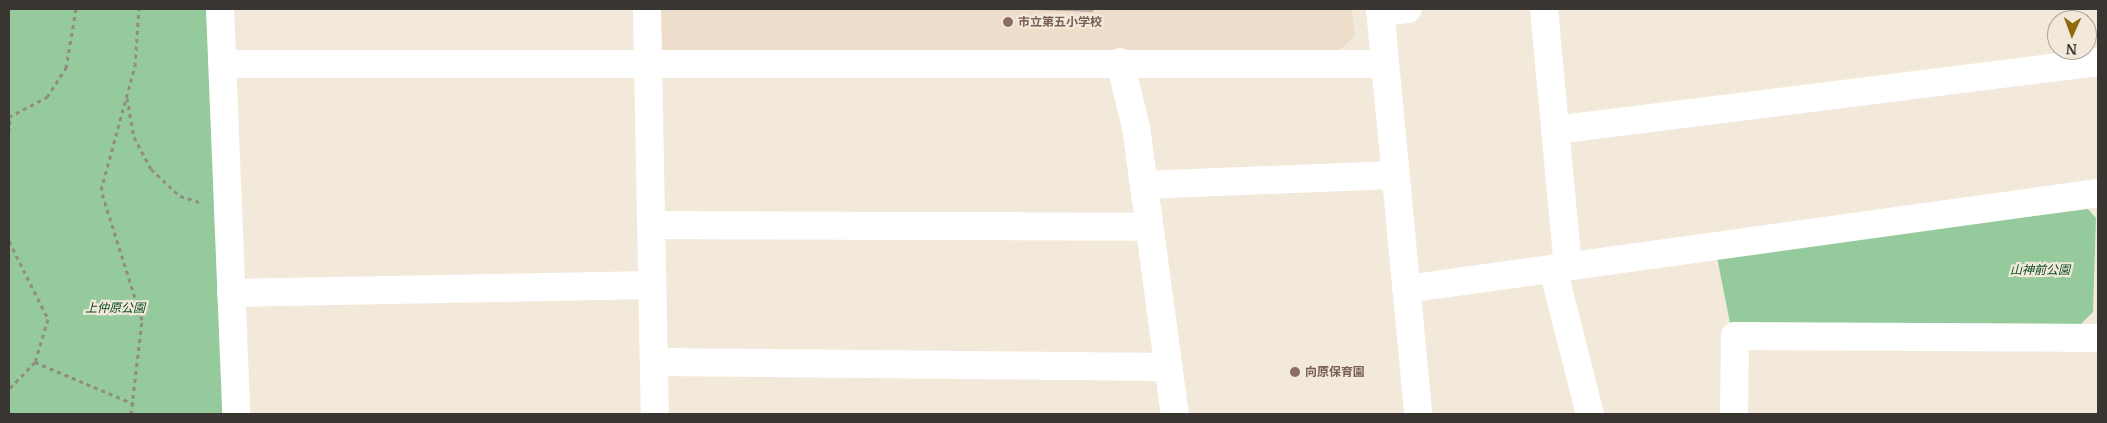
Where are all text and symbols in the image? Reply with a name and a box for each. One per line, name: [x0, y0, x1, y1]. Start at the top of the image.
north arrow: [2047, 10, 2097, 60]
place label: 市立第五小学校: [1018, 15, 1102, 29]
marker: 市立第五小学校: [1002, 16, 1014, 28]
text: N: [2066, 40, 2077, 58]
park label: 山神前公園: [2010, 263, 2070, 277]
park label: 上仲原公園: [85, 301, 145, 315]
place label: 向原保育園: [1305, 365, 1365, 379]
marker: 向原保育園: [1289, 366, 1301, 378]

